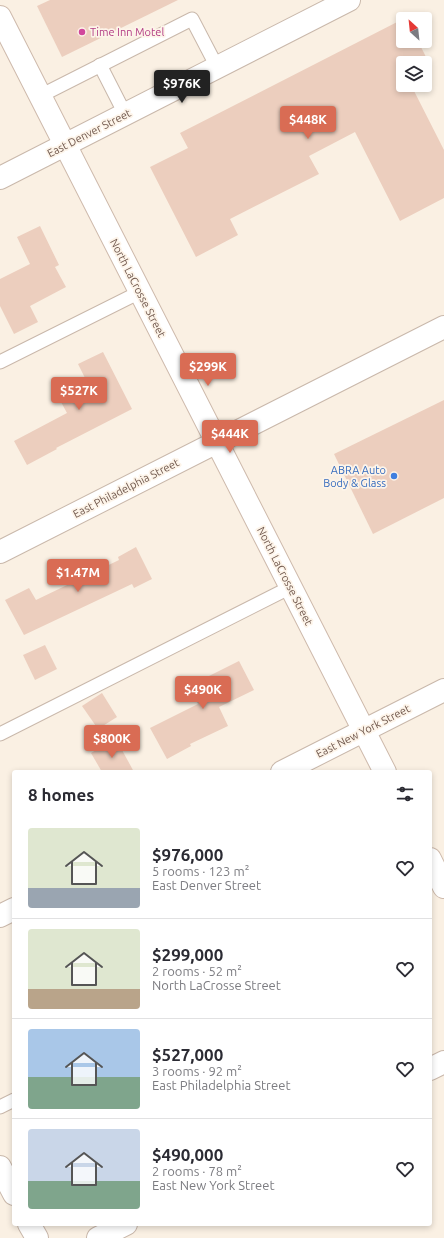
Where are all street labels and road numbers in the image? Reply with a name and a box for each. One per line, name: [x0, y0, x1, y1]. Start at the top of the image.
street label: East Denver Street: [45, 106, 133, 159]
street label: North LaCrosse Street: [108, 237, 168, 340]
street label: East Philadelphia Street: [71, 456, 182, 520]
street label: North LaCrosse Street: [255, 525, 315, 628]
street label: East New York Street: [314, 702, 413, 760]

